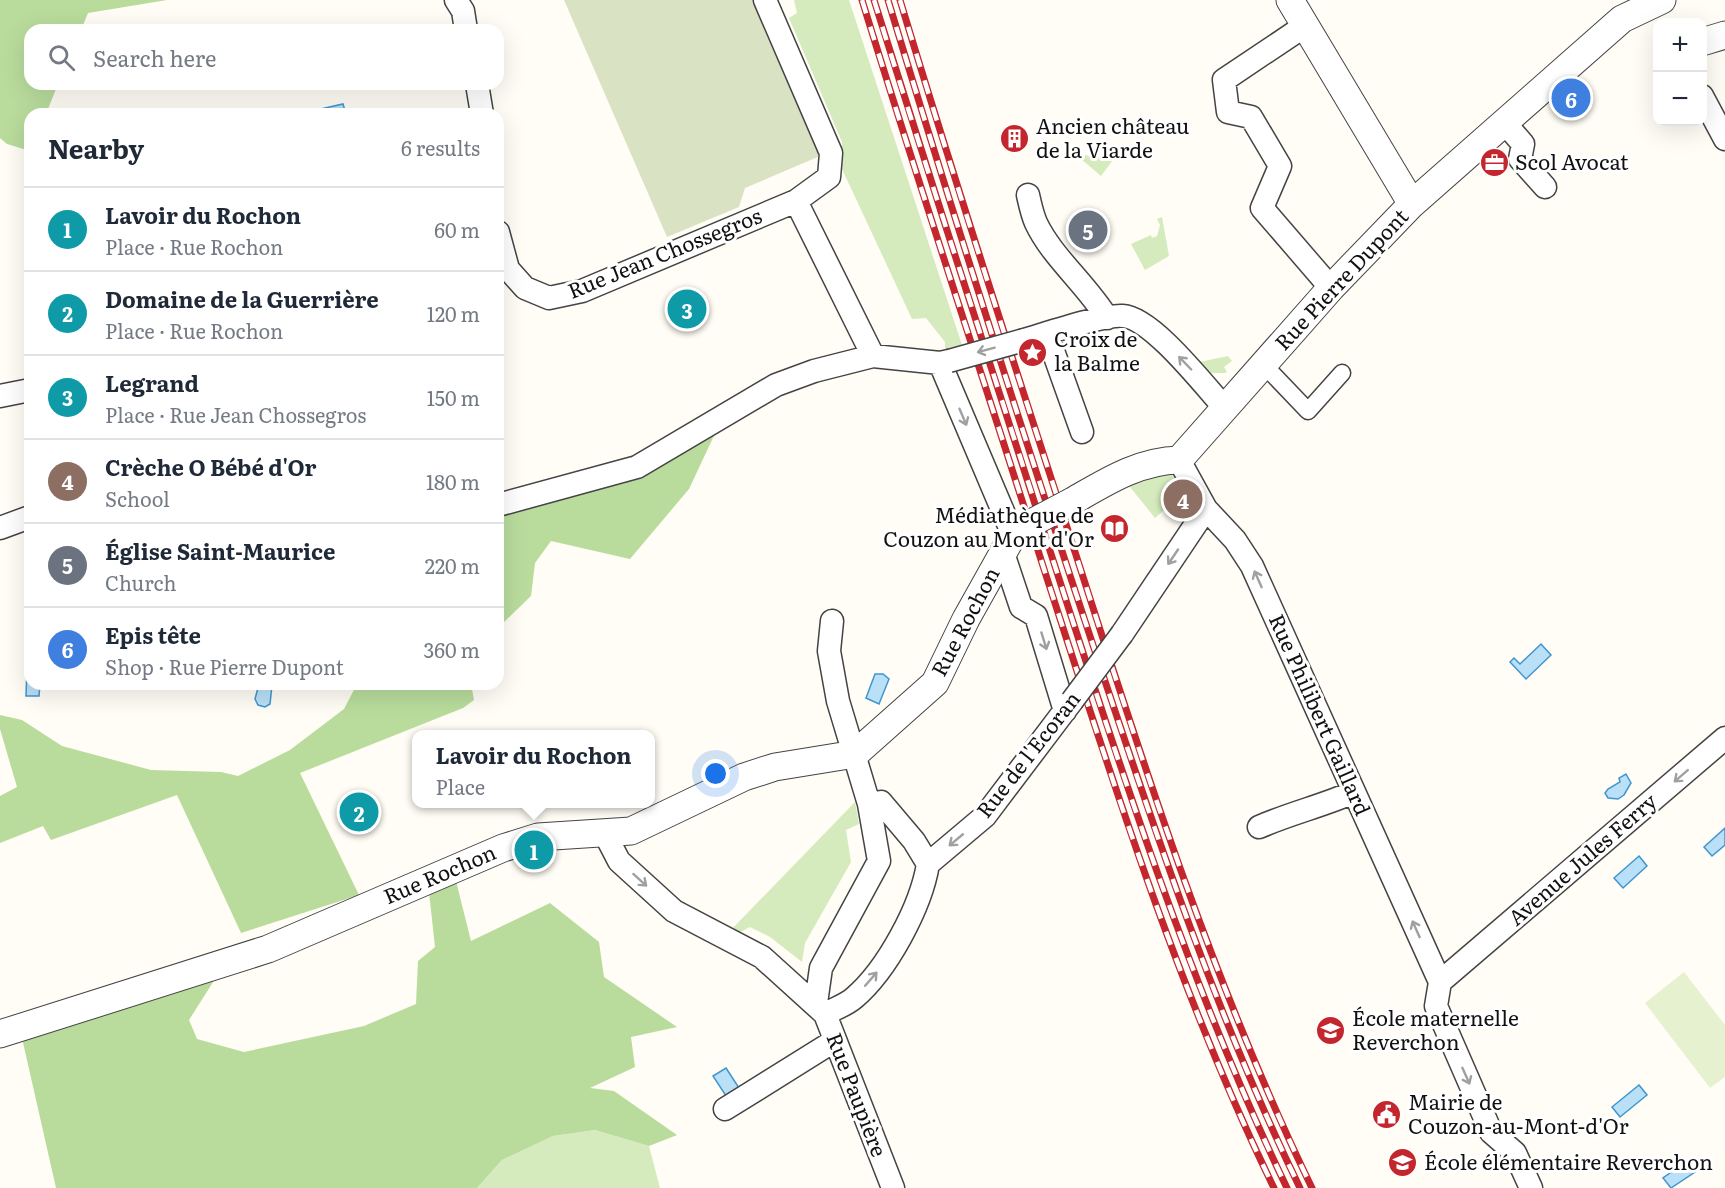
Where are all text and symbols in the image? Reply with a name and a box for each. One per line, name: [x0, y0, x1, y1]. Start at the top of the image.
map controls: [1653, 18, 1707, 126]
button: +: [1653, 18, 1707, 72]
search box: [24, 24, 504, 90]
icon: search: [45, 41, 78, 74]
text: Search here: [93, 41, 216, 74]
button: −: [1653, 72, 1707, 126]
pin: 6: [1552, 76, 1590, 120]
place label: Ancien château de la Viarde: [1036, 109, 1189, 164]
building icon: Ancien château de la Viarde: [999, 123, 1031, 155]
text: Nearby: [48, 128, 144, 167]
text: 6 results: [401, 132, 480, 162]
place label: Scol Avocat: [1515, 145, 1629, 176]
office icon: Scol Avocat: [1478, 147, 1510, 179]
text: Lavoir du Rochon: [105, 198, 301, 231]
street label: Rue Jean Chossegros: [562, 199, 766, 305]
street label: Rue Pierre Dupont: [1266, 200, 1415, 356]
pin: 5: [1068, 208, 1108, 252]
text: 1: [63, 214, 72, 244]
text: 60 m: [434, 214, 480, 244]
text: Place · Rue Rochon: [105, 231, 283, 261]
text: Domaine de la Guerrière: [105, 282, 379, 315]
pin: 3: [668, 286, 706, 332]
text: 2: [62, 298, 73, 328]
text: 120 m: [427, 298, 480, 328]
text: Place · Rue Rochon: [105, 315, 283, 345]
place label: Croix de la Balme: [1054, 322, 1140, 377]
place icon: Croix de la Balme: [1017, 336, 1049, 368]
one-way arrow: [977, 345, 996, 357]
one-way arrow: [1178, 356, 1192, 371]
text: Legrand: [105, 366, 199, 399]
text: 3: [62, 382, 73, 412]
text: 150 m: [427, 382, 480, 412]
text: Place · Rue Jean Chossegros: [105, 399, 366, 429]
one-way arrow: [957, 407, 969, 425]
text: Crèche O Bébé d'Or: [105, 450, 317, 483]
text: 4: [61, 466, 74, 496]
text: 180 m: [426, 466, 480, 496]
pin: 4: [1164, 476, 1202, 522]
text: School: [105, 483, 170, 513]
place label: Médiathèque de Couzon au Mont d'Or: [883, 498, 1094, 553]
library icon: Médiathèque de Couzon au Mont d'Or: [1099, 512, 1131, 544]
text: Église Saint-Maurice: [105, 534, 335, 567]
one-way arrow: [1167, 549, 1179, 565]
text: 5: [62, 550, 73, 580]
text: 220 m: [425, 550, 480, 580]
street label: Rue Rochon: [922, 561, 1006, 681]
text: Church: [105, 567, 177, 597]
one-way arrow: [1251, 570, 1262, 588]
street label: Rue Philibert Gaillard: [1263, 608, 1380, 820]
text: Epis tête: [105, 618, 201, 651]
one-way arrow: [1039, 631, 1050, 650]
text: 6: [62, 634, 73, 664]
text: 360 m: [423, 634, 480, 664]
text: Shop · Rue Pierre Dupont: [105, 651, 344, 681]
street label: Rue de l'Ecoran: [968, 683, 1086, 823]
popup: [412, 730, 655, 808]
text: Lavoir du Rochon: [435, 738, 632, 771]
your location: [701, 759, 730, 788]
one-way arrow: [1674, 769, 1689, 783]
text: Place: [435, 771, 485, 801]
street label: Avenue Jules Ferry: [1500, 784, 1663, 932]
pin: 2: [340, 790, 378, 834]
pin: 1: [514, 828, 554, 872]
one-way arrow: [949, 833, 964, 847]
street label: Rue Rochon: [378, 835, 500, 910]
one-way arrow: [632, 873, 647, 887]
one-way arrow: [1410, 920, 1422, 938]
one-way arrow: [864, 972, 878, 987]
place label: École maternelle Reverchon: [1352, 1001, 1519, 1056]
school or university icon: École maternelle Reverchon: [1315, 1015, 1347, 1047]
street label: Rue Paupière: [820, 1028, 896, 1161]
one-way arrow: [1461, 1066, 1472, 1084]
place label: Mairie de Couzon-au-Mont-d'Or: [1408, 1085, 1629, 1140]
public building icon: Mairie de Couzon-au-Mont-d'Or: [1371, 1099, 1403, 1131]
place label: École élémentaire Reverchon: [1424, 1145, 1713, 1176]
school or university icon: École élémentaire Reverchon: [1387, 1147, 1419, 1179]

